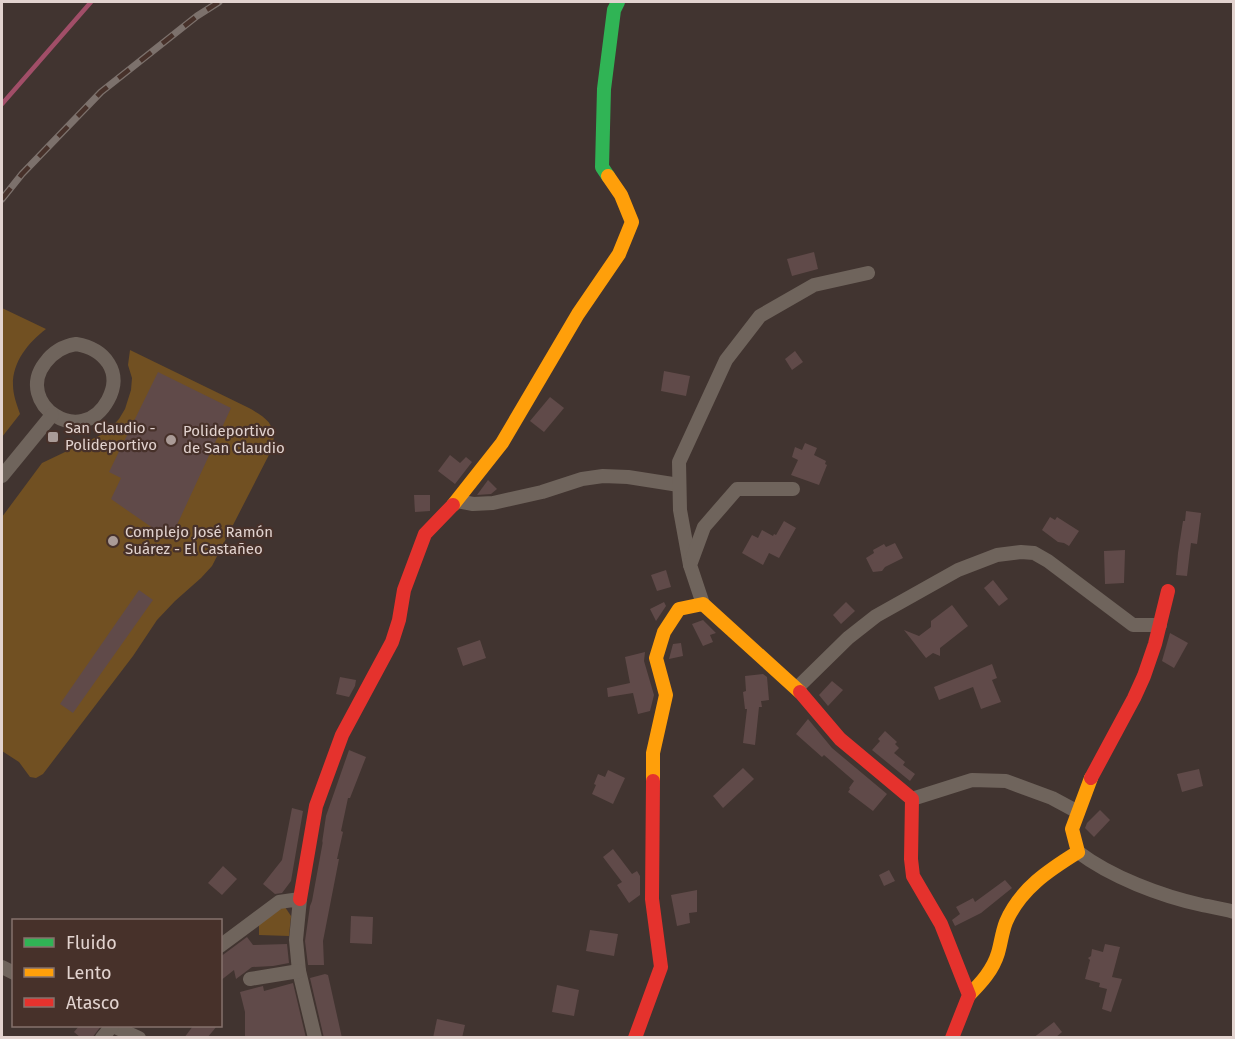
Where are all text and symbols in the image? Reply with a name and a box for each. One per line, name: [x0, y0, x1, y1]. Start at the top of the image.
place label: San Claudio - Polideportivo: [65, 419, 157, 454]
place label: Polideportivo de San Claudio: [183, 422, 285, 457]
marker: San Claudio - Polideportivo: [46, 430, 60, 444]
marker: Polideportivo de San Claudio: [164, 433, 178, 447]
place label: Complejo José Ramón Suárez - El Castañeo: [125, 523, 273, 558]
marker: Complejo José Ramón Suárez - El Castañeo: [106, 534, 120, 548]
legend: [12, 919, 222, 1027]
text: Fluido: [66, 932, 117, 954]
text: Lento: [66, 962, 112, 984]
text: Atasco: [66, 992, 119, 1014]

